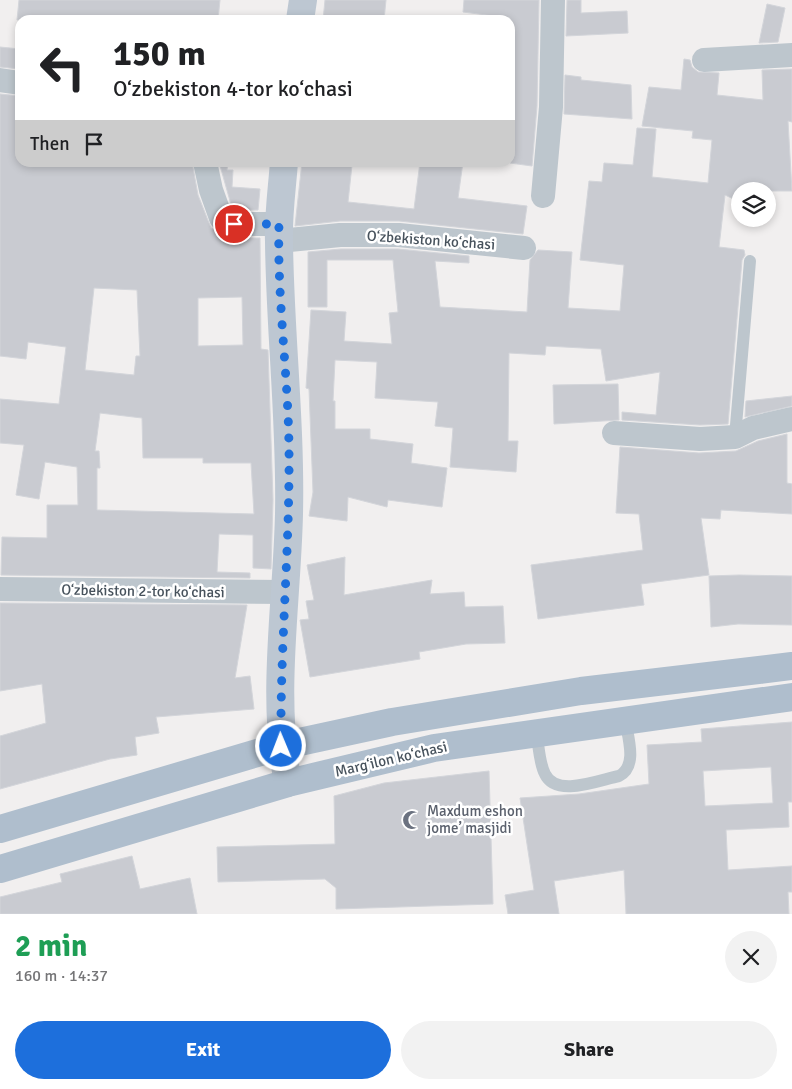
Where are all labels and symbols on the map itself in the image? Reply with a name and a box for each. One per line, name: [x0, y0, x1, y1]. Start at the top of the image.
pin: [213, 203, 255, 245]
street label: Oʻzbekiston koʻchasi: [366, 227, 496, 253]
street label: Oʻzbekiston 2-tor koʻchasi: [61, 581, 225, 601]
position arrow: [254, 719, 306, 771]
street label: Margʻilon koʻchasi: [333, 737, 449, 781]
place label: Maxdum eshon jome’ masjidi: [427, 802, 523, 837]
mosque icon: Maxdum eshon jome’ masjidi: [401, 809, 423, 831]

